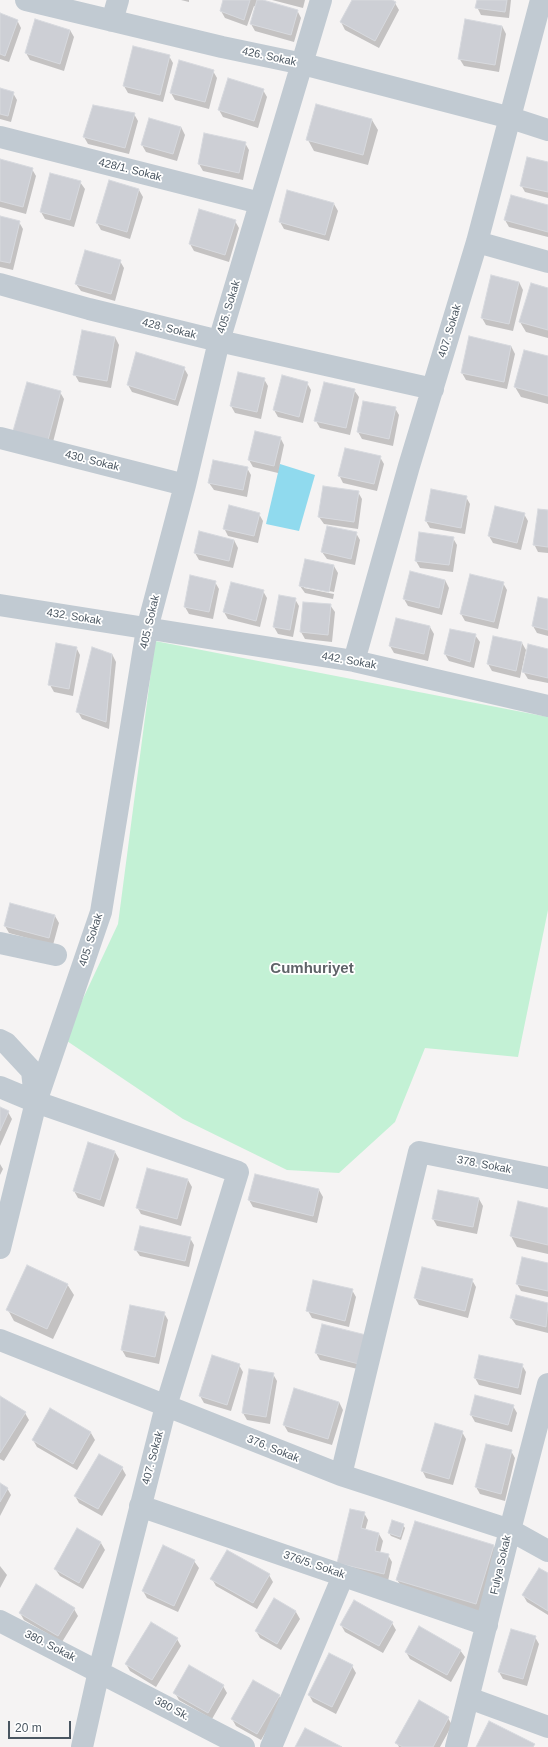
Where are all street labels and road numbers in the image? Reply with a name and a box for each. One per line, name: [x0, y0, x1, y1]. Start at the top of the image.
street label: 426. Sokak: [241, 45, 297, 69]
street label: 428/1. Sokak: [97, 156, 163, 184]
street label: 405. Sokak: [215, 279, 243, 335]
street label: 407. Sokak: [436, 303, 464, 359]
street label: 428. Sokak: [141, 316, 197, 342]
street label: 430. Sokak: [64, 448, 120, 474]
street label: 405. Sokak: [137, 594, 163, 650]
street label: 432. Sokak: [46, 606, 102, 628]
street label: 442. Sokak: [321, 650, 377, 672]
street label: 405. Sokak: [76, 912, 106, 968]
street label: 378. Sokak: [456, 1153, 512, 1177]
street label: 407. Sokak: [140, 1430, 166, 1486]
street label: 376. Sokak: [245, 1433, 301, 1465]
street label: Fulya Sokak: [488, 1534, 514, 1596]
street label: 376/5. Sokak: [281, 1548, 347, 1582]
street label: 380. Sokak: [22, 1628, 78, 1664]
street label: 380 Sk.: [152, 1694, 192, 1724]

